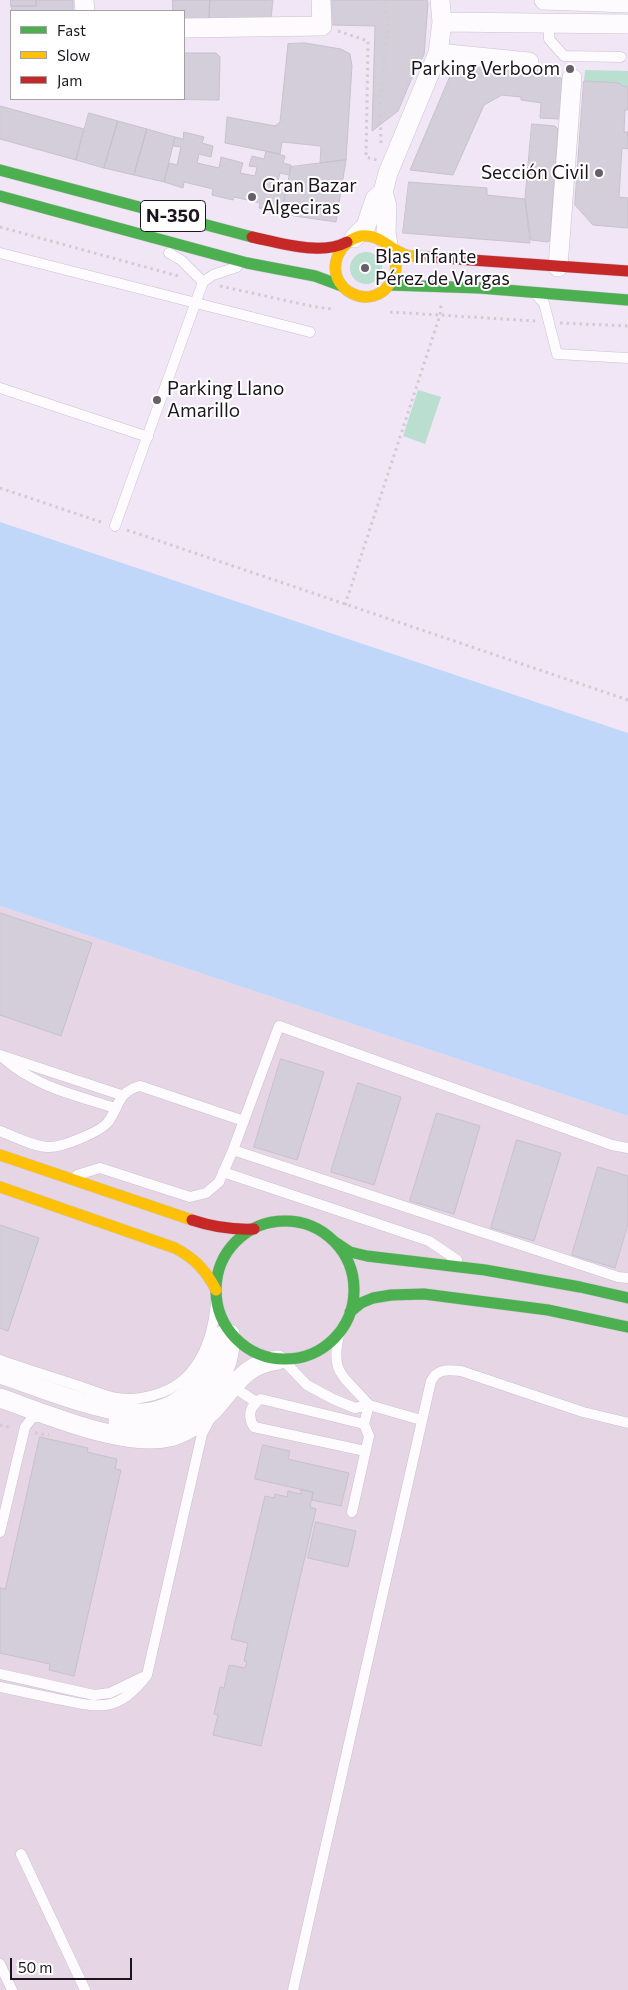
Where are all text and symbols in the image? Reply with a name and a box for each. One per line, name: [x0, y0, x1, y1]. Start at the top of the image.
legend: [10, 10, 185, 100]
text: Fast: [57, 21, 86, 39]
text: Slow: [57, 46, 90, 64]
place label: Parking Verboom: [411, 58, 560, 80]
marker: Parking Verboom: [564, 63, 576, 75]
text: Jam: [57, 71, 82, 89]
place label: Sección Civil: [481, 162, 589, 184]
marker: Sección Civil: [593, 167, 605, 179]
place label: Gran Bazar Algeciras: [262, 175, 357, 219]
marker: Gran Bazar Algeciras: [246, 191, 258, 203]
road number: N-350: [140, 200, 206, 232]
place label: Blas Infante Pérez de Vargas: [375, 246, 510, 290]
marker: Blas Infante Pérez de Vargas: [359, 262, 371, 274]
place label: Parking Llano Amarillo: [167, 378, 284, 422]
marker: Parking Llano Amarillo: [151, 394, 163, 406]
scale bar: [12, 1948, 135, 1980]
text: 50 m: [18, 1958, 52, 1976]

